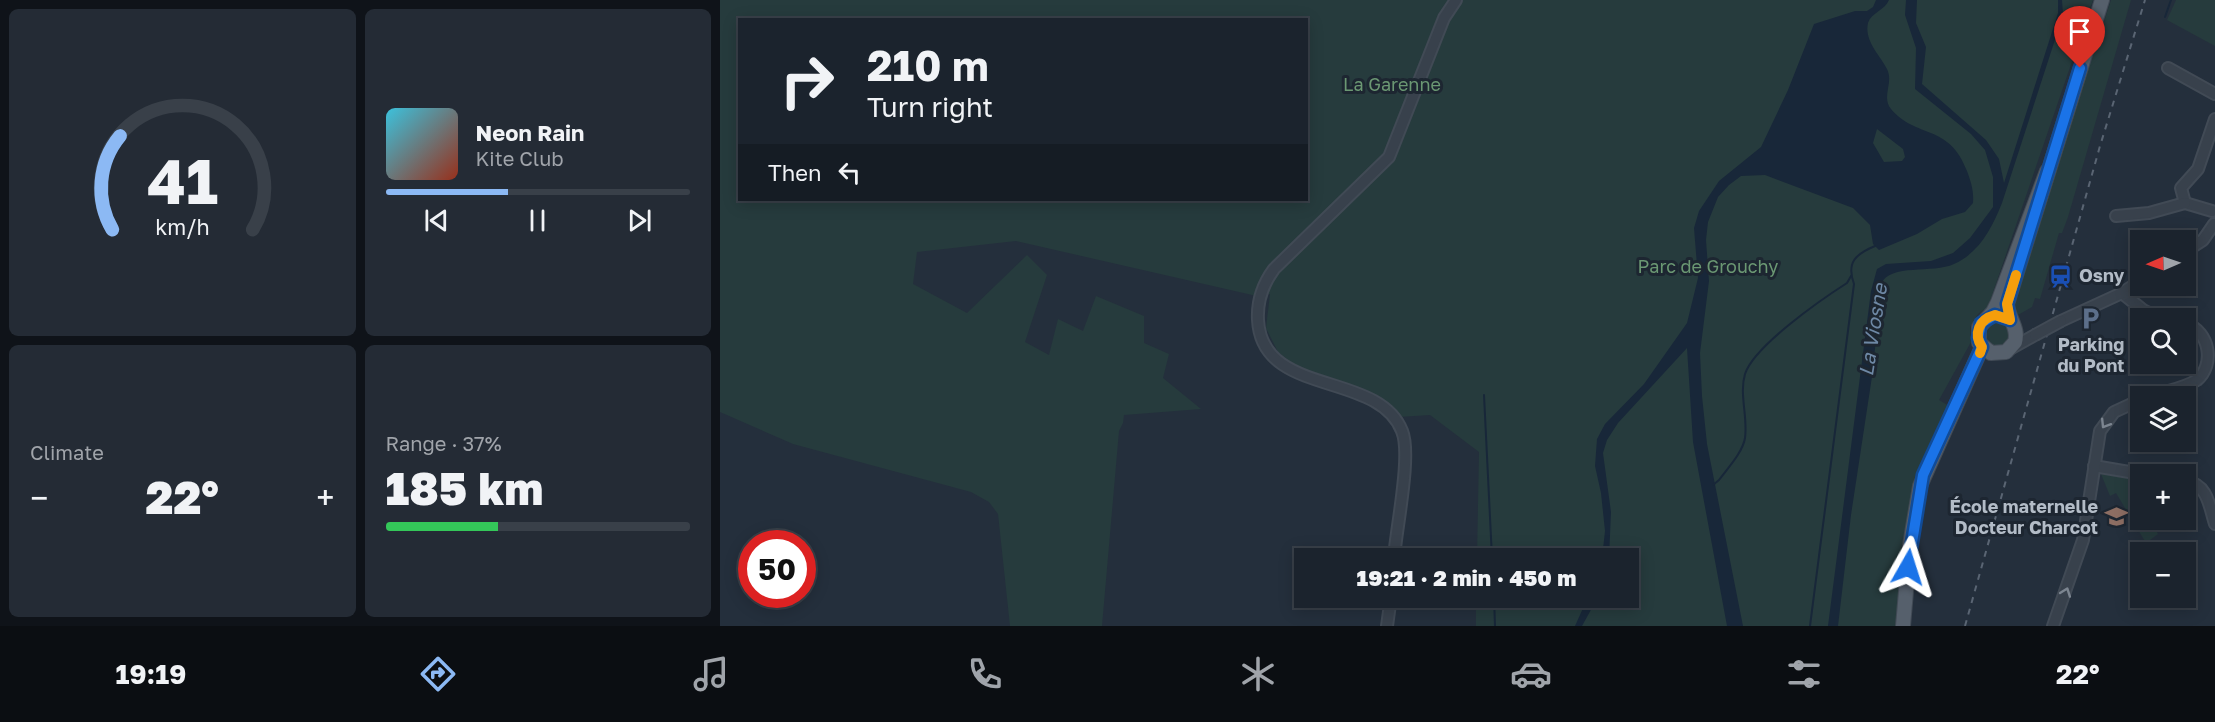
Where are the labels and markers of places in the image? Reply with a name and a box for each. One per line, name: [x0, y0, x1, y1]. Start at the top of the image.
pin: [2054, 6, 2105, 68]
station icon: Osny: [2048, 263, 2074, 289]
place label: Osny: [2079, 264, 2125, 286]
parking icon: Parking du Pont: [2078, 306, 2104, 332]
place label: Parking du Pont: [2057, 333, 2125, 376]
place label: École maternelle Docteur Charcot: [1950, 495, 2098, 538]
school or university icon: École maternelle Docteur Charcot: [2103, 504, 2129, 530]

